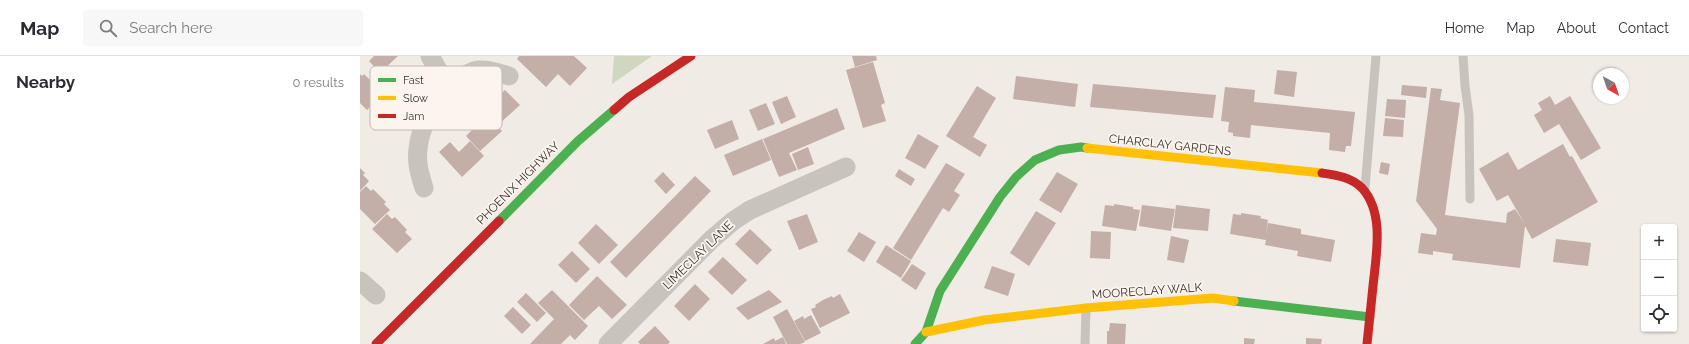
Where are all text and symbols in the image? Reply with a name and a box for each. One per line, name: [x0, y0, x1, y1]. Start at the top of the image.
search box: [83, 10, 363, 46]
text: Map: [20, 17, 59, 39]
icon: search: [97, 17, 119, 39]
text: Search here: [129, 19, 213, 37]
text: Home: [1445, 20, 1484, 36]
text: Map: [1506, 20, 1535, 36]
text: About: [1557, 20, 1596, 36]
text: Contact: [1618, 20, 1669, 36]
legend: [370, 66, 502, 130]
north arrow: [1593, 68, 1629, 104]
text: Nearby: [16, 72, 75, 92]
text: Fast: [403, 74, 424, 87]
text: 0 results: [293, 75, 344, 90]
text: Slow: [403, 92, 428, 105]
text: Jam: [403, 110, 424, 123]
street label: CHARCLAY GARDENS: [1108, 132, 1232, 158]
street label: PHOENIX HIGHWAY: [474, 139, 562, 227]
street label: LIMECLAY LANE: [660, 218, 736, 292]
map controls: [1641, 224, 1677, 332]
button: +: [1641, 224, 1677, 260]
button: −: [1641, 260, 1677, 296]
street label: MOORECLAY WALK: [1091, 280, 1203, 302]
button: locate: [1641, 296, 1677, 332]

